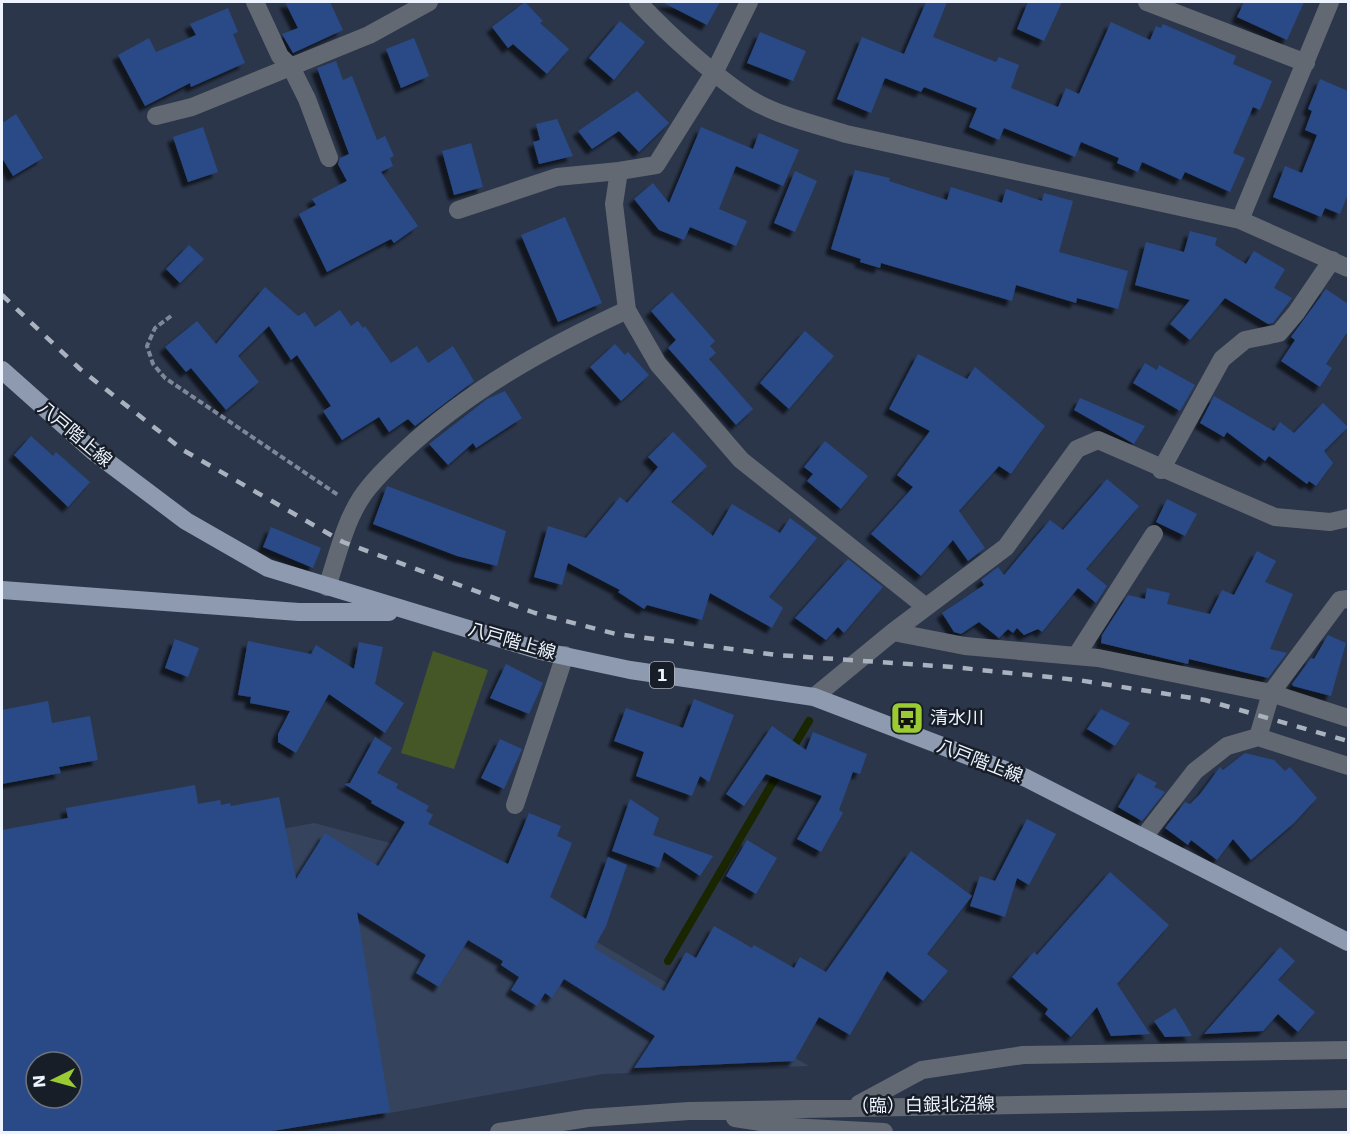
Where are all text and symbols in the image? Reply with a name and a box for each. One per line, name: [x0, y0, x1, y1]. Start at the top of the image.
street label: 八戸階上線: [34, 397, 117, 471]
street label: 八戸階上線: [466, 618, 558, 663]
road number: 1: [650, 662, 674, 688]
bus stop icon: 清水川: [889, 700, 925, 736]
place label: 清水川: [930, 707, 984, 728]
street label: 八戸階上線: [934, 735, 1026, 786]
north arrow: [24, 1050, 84, 1110]
text: N: [30, 1074, 50, 1089]
street label: （臨）白銀北沼線: [851, 1093, 995, 1116]

